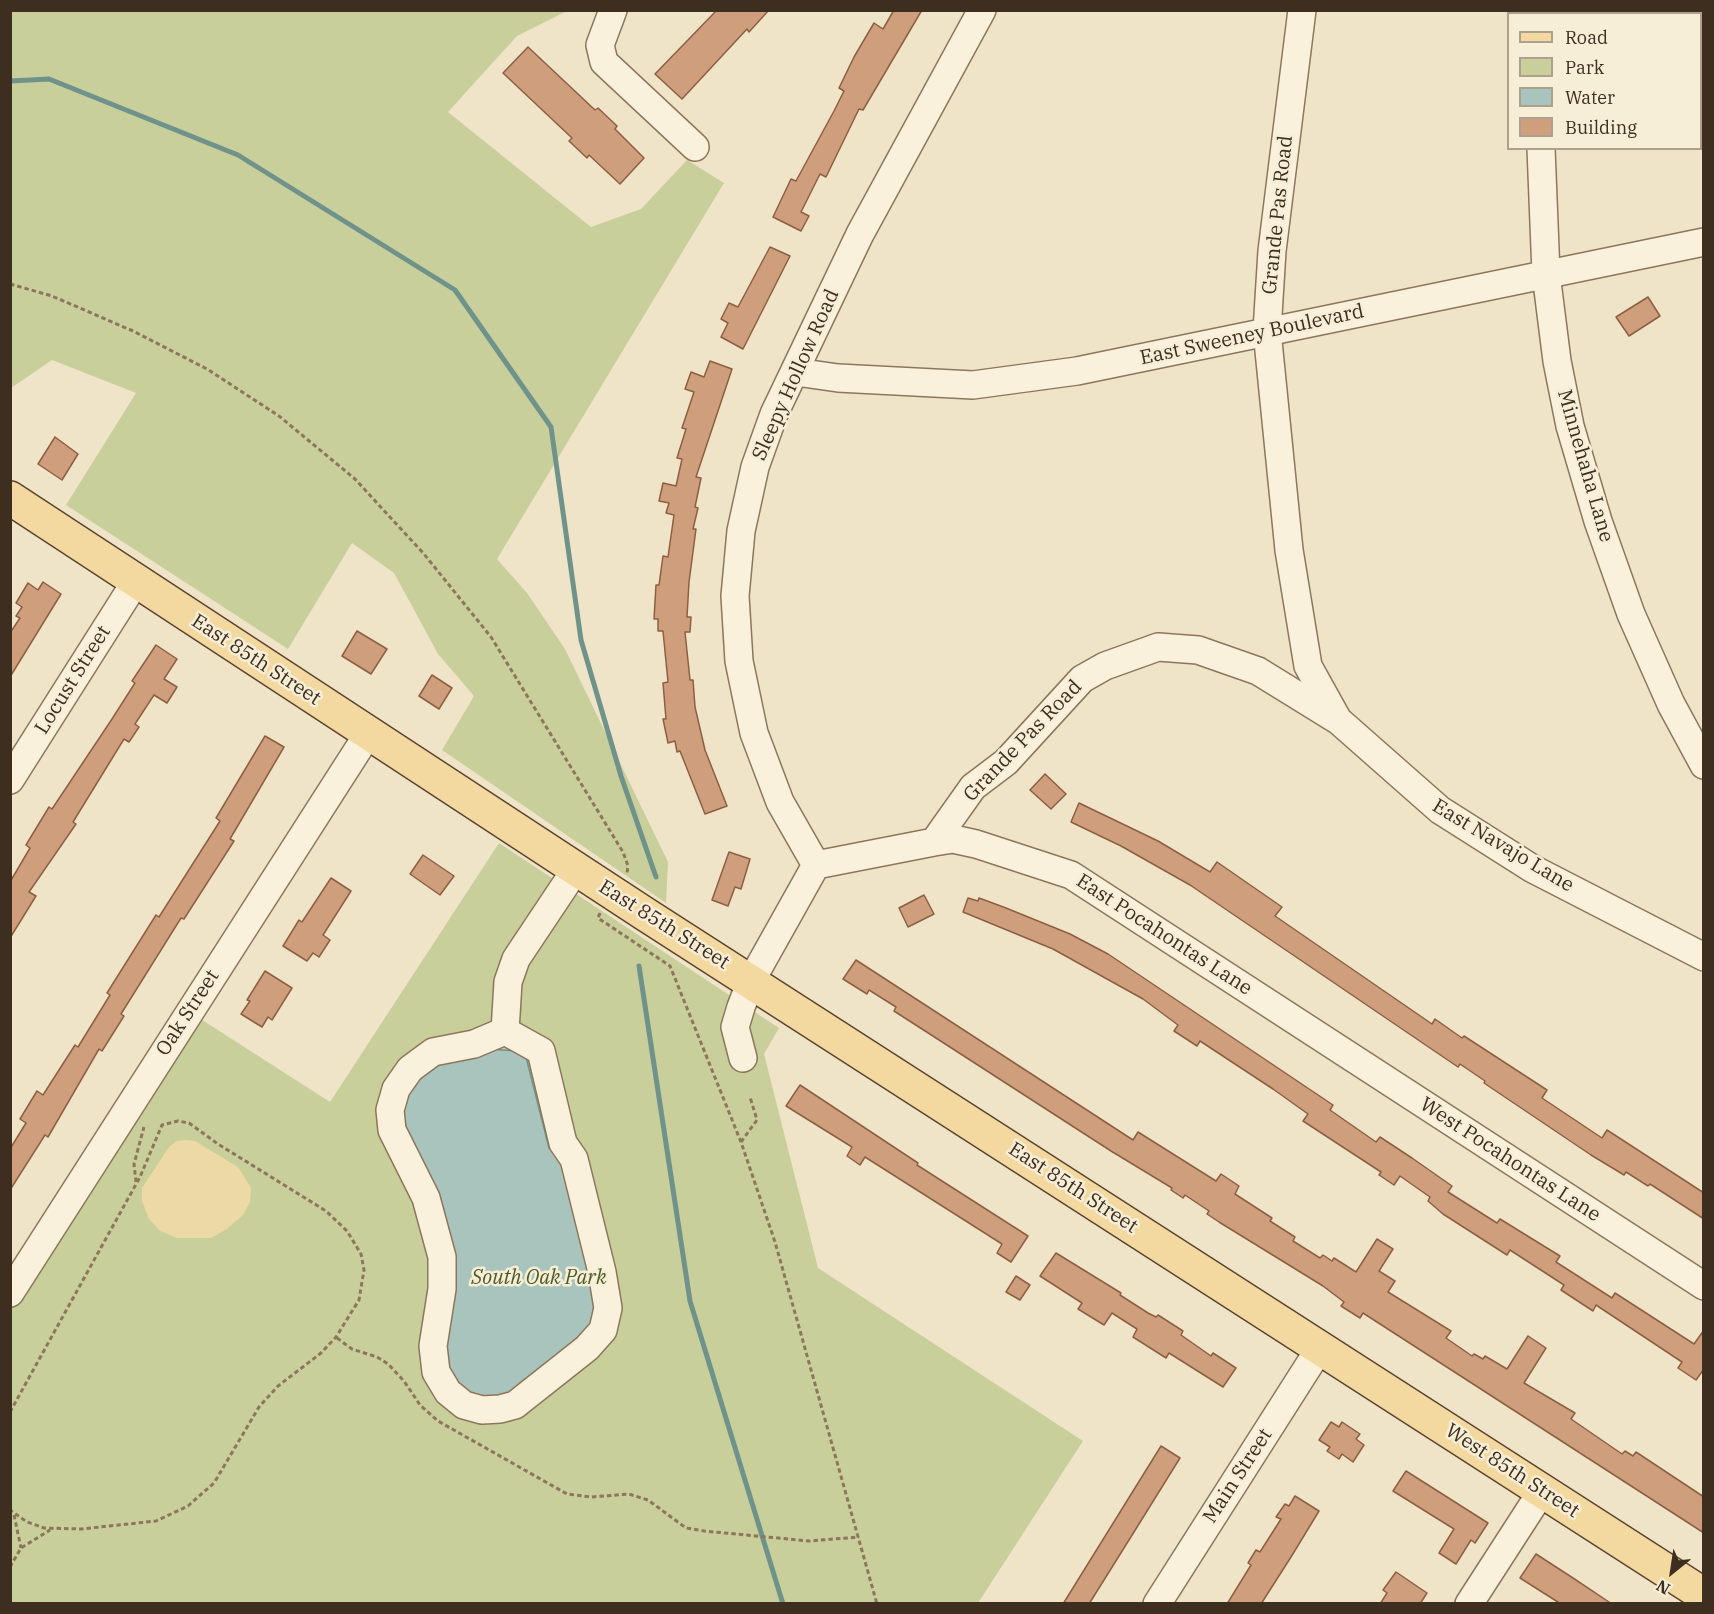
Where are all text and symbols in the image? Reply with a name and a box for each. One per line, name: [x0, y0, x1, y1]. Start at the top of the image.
legend: [1507, 12, 1702, 150]
text: Road: [1565, 26, 1608, 49]
text: Park: [1565, 56, 1604, 79]
text: Water: [1565, 86, 1615, 109]
text: Building: [1565, 116, 1637, 139]
street label: Grande Pas Road: [1258, 134, 1298, 296]
street label: Sleepy Hollow Road: [747, 286, 845, 464]
street label: East Sweeney Boulevard: [1138, 300, 1366, 370]
street label: Minnehaha Lane: [1552, 387, 1618, 545]
street label: East 85th Street: [187, 609, 325, 711]
street label: Locust Street: [30, 621, 116, 739]
street label: Grande Pas Road: [959, 675, 1087, 807]
street label: East Navajo Lane: [1428, 794, 1578, 898]
street label: East Pocahontas Lane: [1071, 869, 1257, 1001]
street label: East 85th Street: [594, 875, 734, 975]
street label: Oak Street: [151, 965, 225, 1061]
street label: West Pocahontas Lane: [1415, 1093, 1605, 1227]
street label: East 85th Street: [1004, 1137, 1142, 1239]
park label: South Oak Park: [471, 1266, 607, 1290]
street label: West 85th Street: [1441, 1419, 1583, 1523]
street label: Main Street: [1198, 1424, 1278, 1528]
north arrow: [1642, 1542, 1702, 1602]
text: N: [1653, 1576, 1673, 1599]

